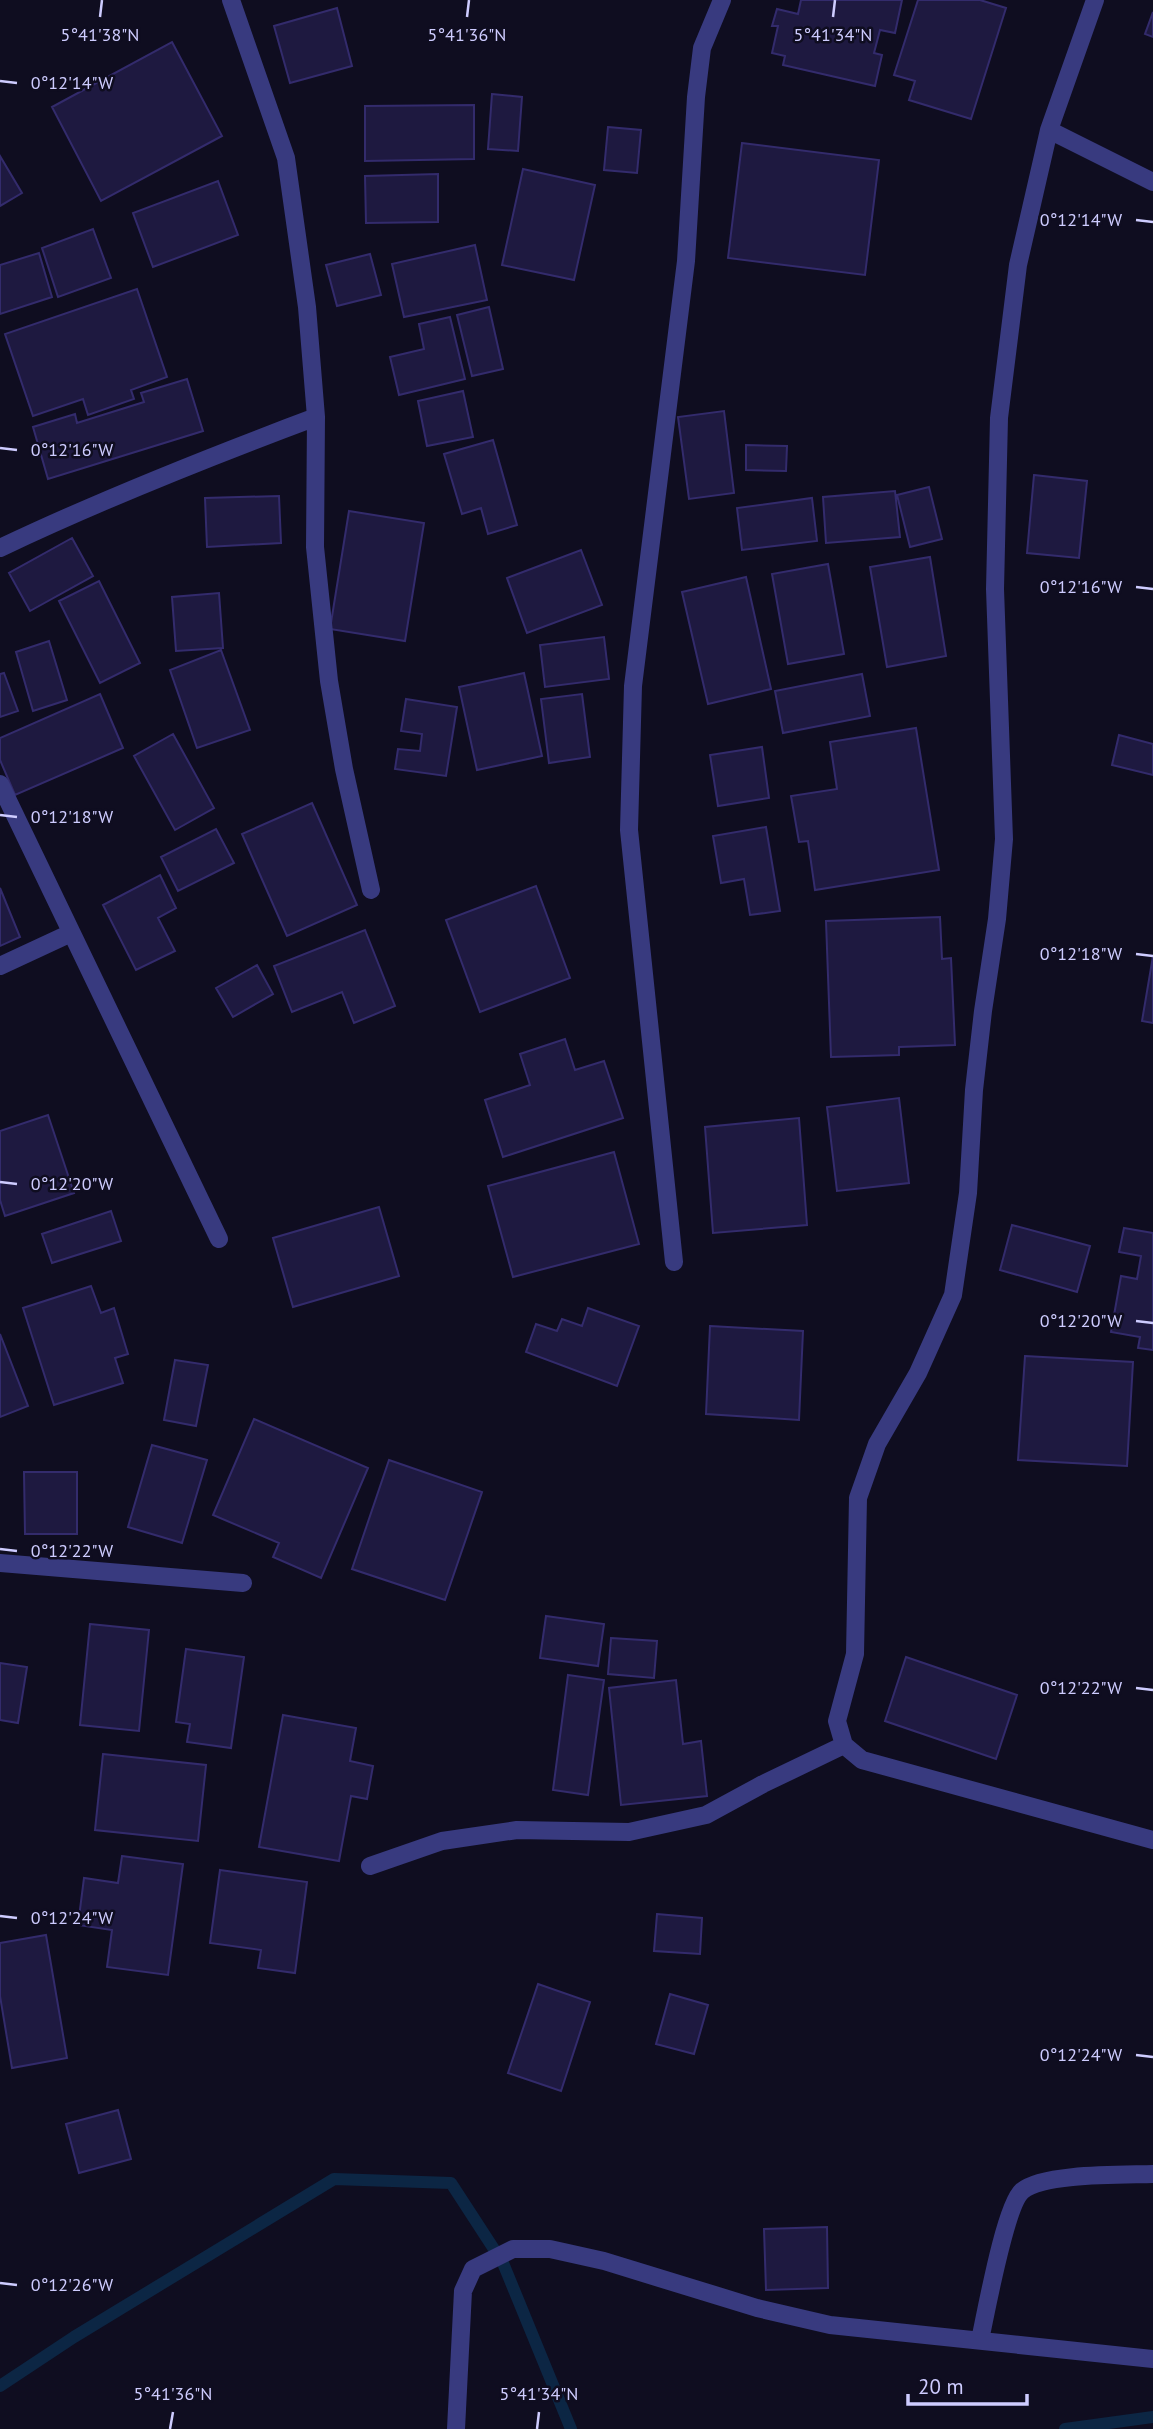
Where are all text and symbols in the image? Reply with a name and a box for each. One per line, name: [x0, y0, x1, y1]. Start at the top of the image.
text: 5°41'38"N: [61, 23, 139, 46]
text: 5°41'36"N: [428, 23, 506, 46]
text: 5°41'34"N: [794, 23, 872, 46]
text: 0°12'14"W: [31, 71, 113, 94]
text: 0°12'14"W: [1040, 208, 1122, 231]
text: 0°12'16"W: [31, 438, 113, 461]
text: 0°12'16"W: [1040, 575, 1122, 598]
text: 0°12'18"W: [31, 805, 113, 828]
text: 0°12'18"W: [1040, 942, 1122, 965]
text: 0°12'20"W: [31, 1172, 113, 1195]
text: 0°12'20"W: [1040, 1309, 1122, 1332]
text: 0°12'22"W: [31, 1539, 113, 1562]
text: 0°12'22"W: [1040, 1676, 1122, 1699]
text: 0°12'24"W: [31, 1906, 113, 1929]
text: 0°12'24"W: [1040, 2043, 1122, 2066]
text: 0°12'26"W: [31, 2273, 113, 2296]
scale bar: [908, 2362, 1027, 2406]
text: 20 m: [918, 2373, 964, 2400]
text: 5°41'36"N: [134, 2382, 212, 2405]
text: 5°41'34"N: [500, 2382, 578, 2405]

